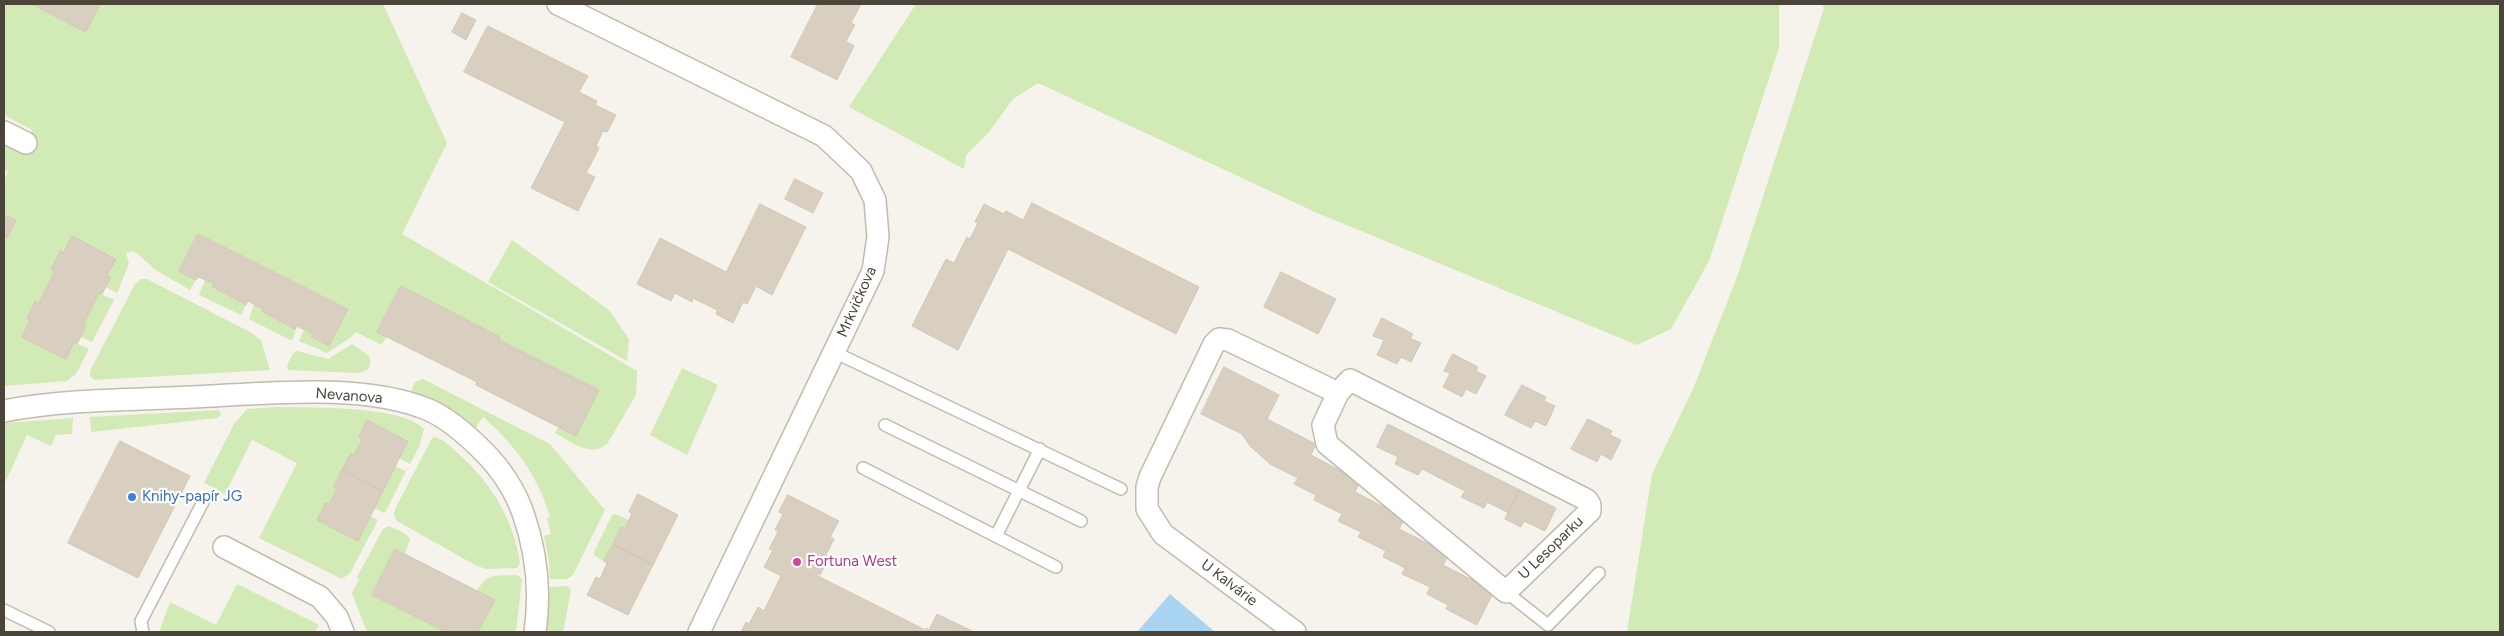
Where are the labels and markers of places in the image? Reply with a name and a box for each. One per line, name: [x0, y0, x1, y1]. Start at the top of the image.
place label: Knihy-papír JG: [142, 488, 242, 506]
marker: Knihy-papír JG: [126, 491, 138, 503]
place label: Fortuna West: [807, 553, 897, 571]
marker: Fortuna West: [791, 556, 803, 568]

